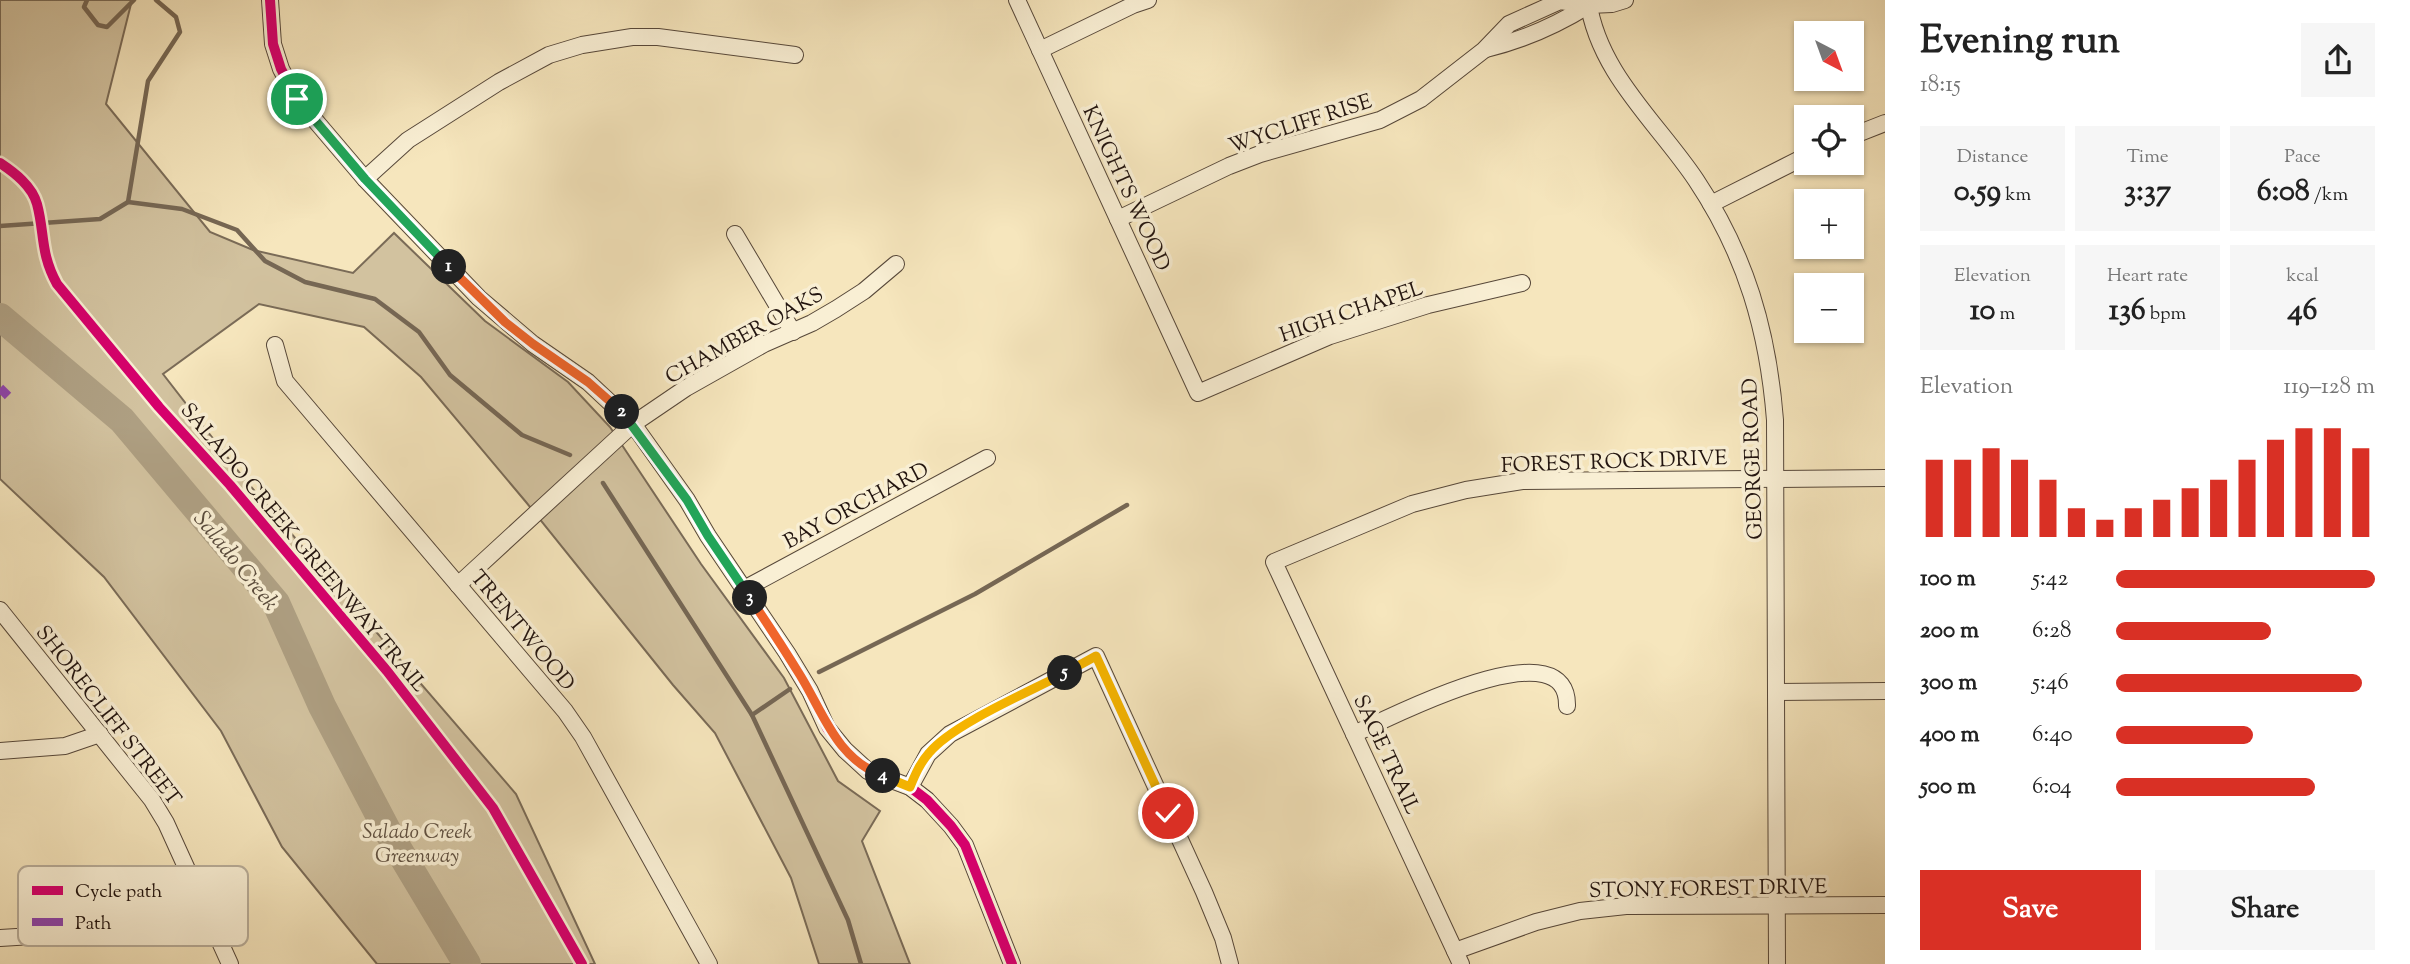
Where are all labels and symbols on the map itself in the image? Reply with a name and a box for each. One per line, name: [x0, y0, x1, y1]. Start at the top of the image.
north arrow: [1794, 21, 1864, 91]
pin: [267, 69, 327, 129]
street label: WYCLIFF RISE: [1225, 88, 1376, 162]
street label: KNIGHTS WOOD: [1074, 101, 1177, 277]
pin: 1: [432, 250, 466, 284]
street label: HIGH CHAPEL: [1276, 274, 1428, 351]
street label: CHAMBER OAKS: [660, 281, 830, 393]
street label: GEORGE ROAD: [1736, 378, 1772, 540]
pin: 2: [604, 394, 640, 430]
street label: SALADO CREEK GREENWAY TRAIL: [172, 397, 433, 700]
street label: FOREST ROCK DRIVE: [1500, 444, 1728, 482]
street label: BAY ORCHARD: [779, 456, 935, 558]
water label: Salado Creek: [184, 504, 286, 619]
street label: TRENTWOOD: [462, 564, 581, 698]
pin: 3: [732, 580, 768, 616]
street label: SHORECLIFF STREET: [27, 620, 188, 813]
pin: 5: [1048, 656, 1082, 690]
street label: SAGE TRAIL: [1344, 690, 1426, 820]
pin: 4: [866, 758, 900, 794]
pin: [1138, 783, 1198, 843]
park label: Salado Creek Greenway: [362, 818, 472, 872]
legend: [18, 866, 248, 946]
street label: STONY FOREST DRIVE: [1589, 873, 1828, 907]
text: Cycle path: [75, 879, 162, 906]
text: Path: [75, 911, 112, 938]

